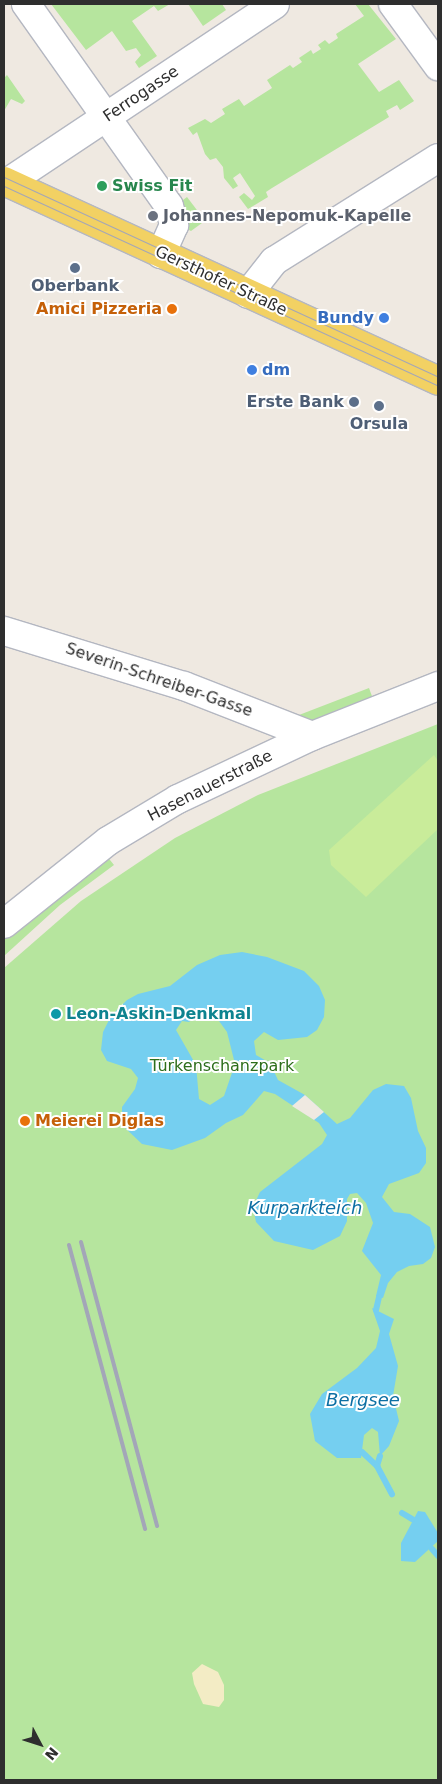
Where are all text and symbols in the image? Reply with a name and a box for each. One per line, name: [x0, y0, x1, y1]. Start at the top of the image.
street label: Ferrogasse: [100, 62, 182, 126]
place label: Swiss Fit: [112, 176, 192, 196]
marker: Swiss Fit: [96, 180, 108, 192]
place label: Johannes-Nepomuk-Kapelle: [163, 206, 411, 226]
marker: Johannes-Nepomuk-Kapelle: [147, 210, 159, 222]
street label: Gersthofer Straße: [152, 242, 290, 320]
marker: Oberbank: [69, 262, 81, 274]
place label: Oberbank: [31, 276, 119, 296]
place label: Amici Pizzeria: [36, 299, 162, 319]
marker: Amici Pizzeria: [166, 303, 178, 315]
place label: Bundy: [317, 308, 374, 328]
marker: Bundy: [378, 312, 390, 324]
place label: dm: [262, 360, 290, 380]
marker: dm: [246, 364, 258, 376]
place label: Erste Bank: [247, 392, 344, 412]
marker: Erste Bank: [348, 396, 360, 408]
marker: Orsula: [373, 400, 385, 412]
place label: Orsula: [350, 414, 408, 434]
street label: Severin-Schreiber-Gasse: [63, 639, 255, 721]
street label: Hasenauerstraße: [144, 746, 276, 826]
place label: Leon-Askin-Denkmal: [66, 1004, 251, 1024]
marker: Leon-Askin-Denkmal: [50, 1008, 62, 1020]
park label: Türkenschanzpark: [150, 1056, 294, 1076]
place label: Meierei Diglas: [35, 1111, 164, 1131]
marker: Meierei Diglas: [19, 1115, 31, 1127]
water label: Kurparkteich: [248, 1197, 362, 1219]
water label: Bergsee: [326, 1389, 400, 1411]
north arrow: [15, 1719, 65, 1769]
text: N: [42, 1744, 61, 1763]

